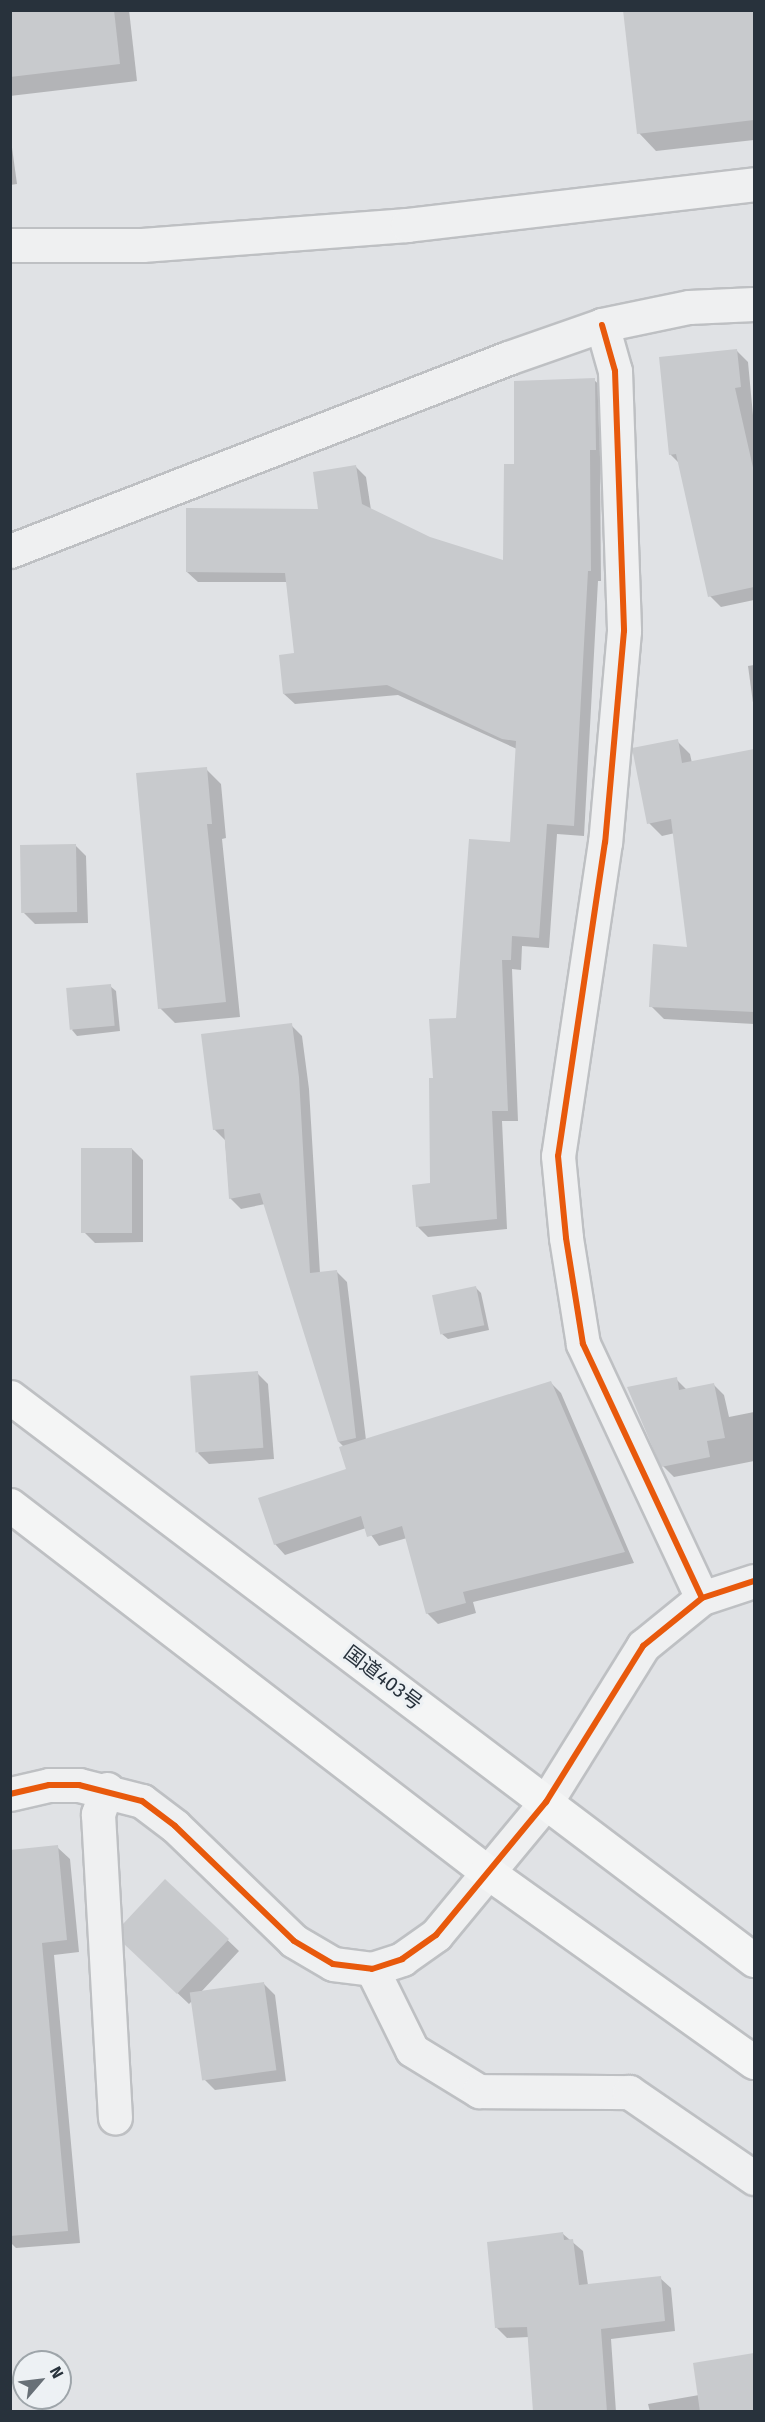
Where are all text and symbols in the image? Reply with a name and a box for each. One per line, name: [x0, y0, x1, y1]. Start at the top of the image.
street label: 国道403号: [339, 1641, 427, 1715]
north arrow: [12, 2350, 72, 2410]
text: N: [46, 2363, 67, 2381]

